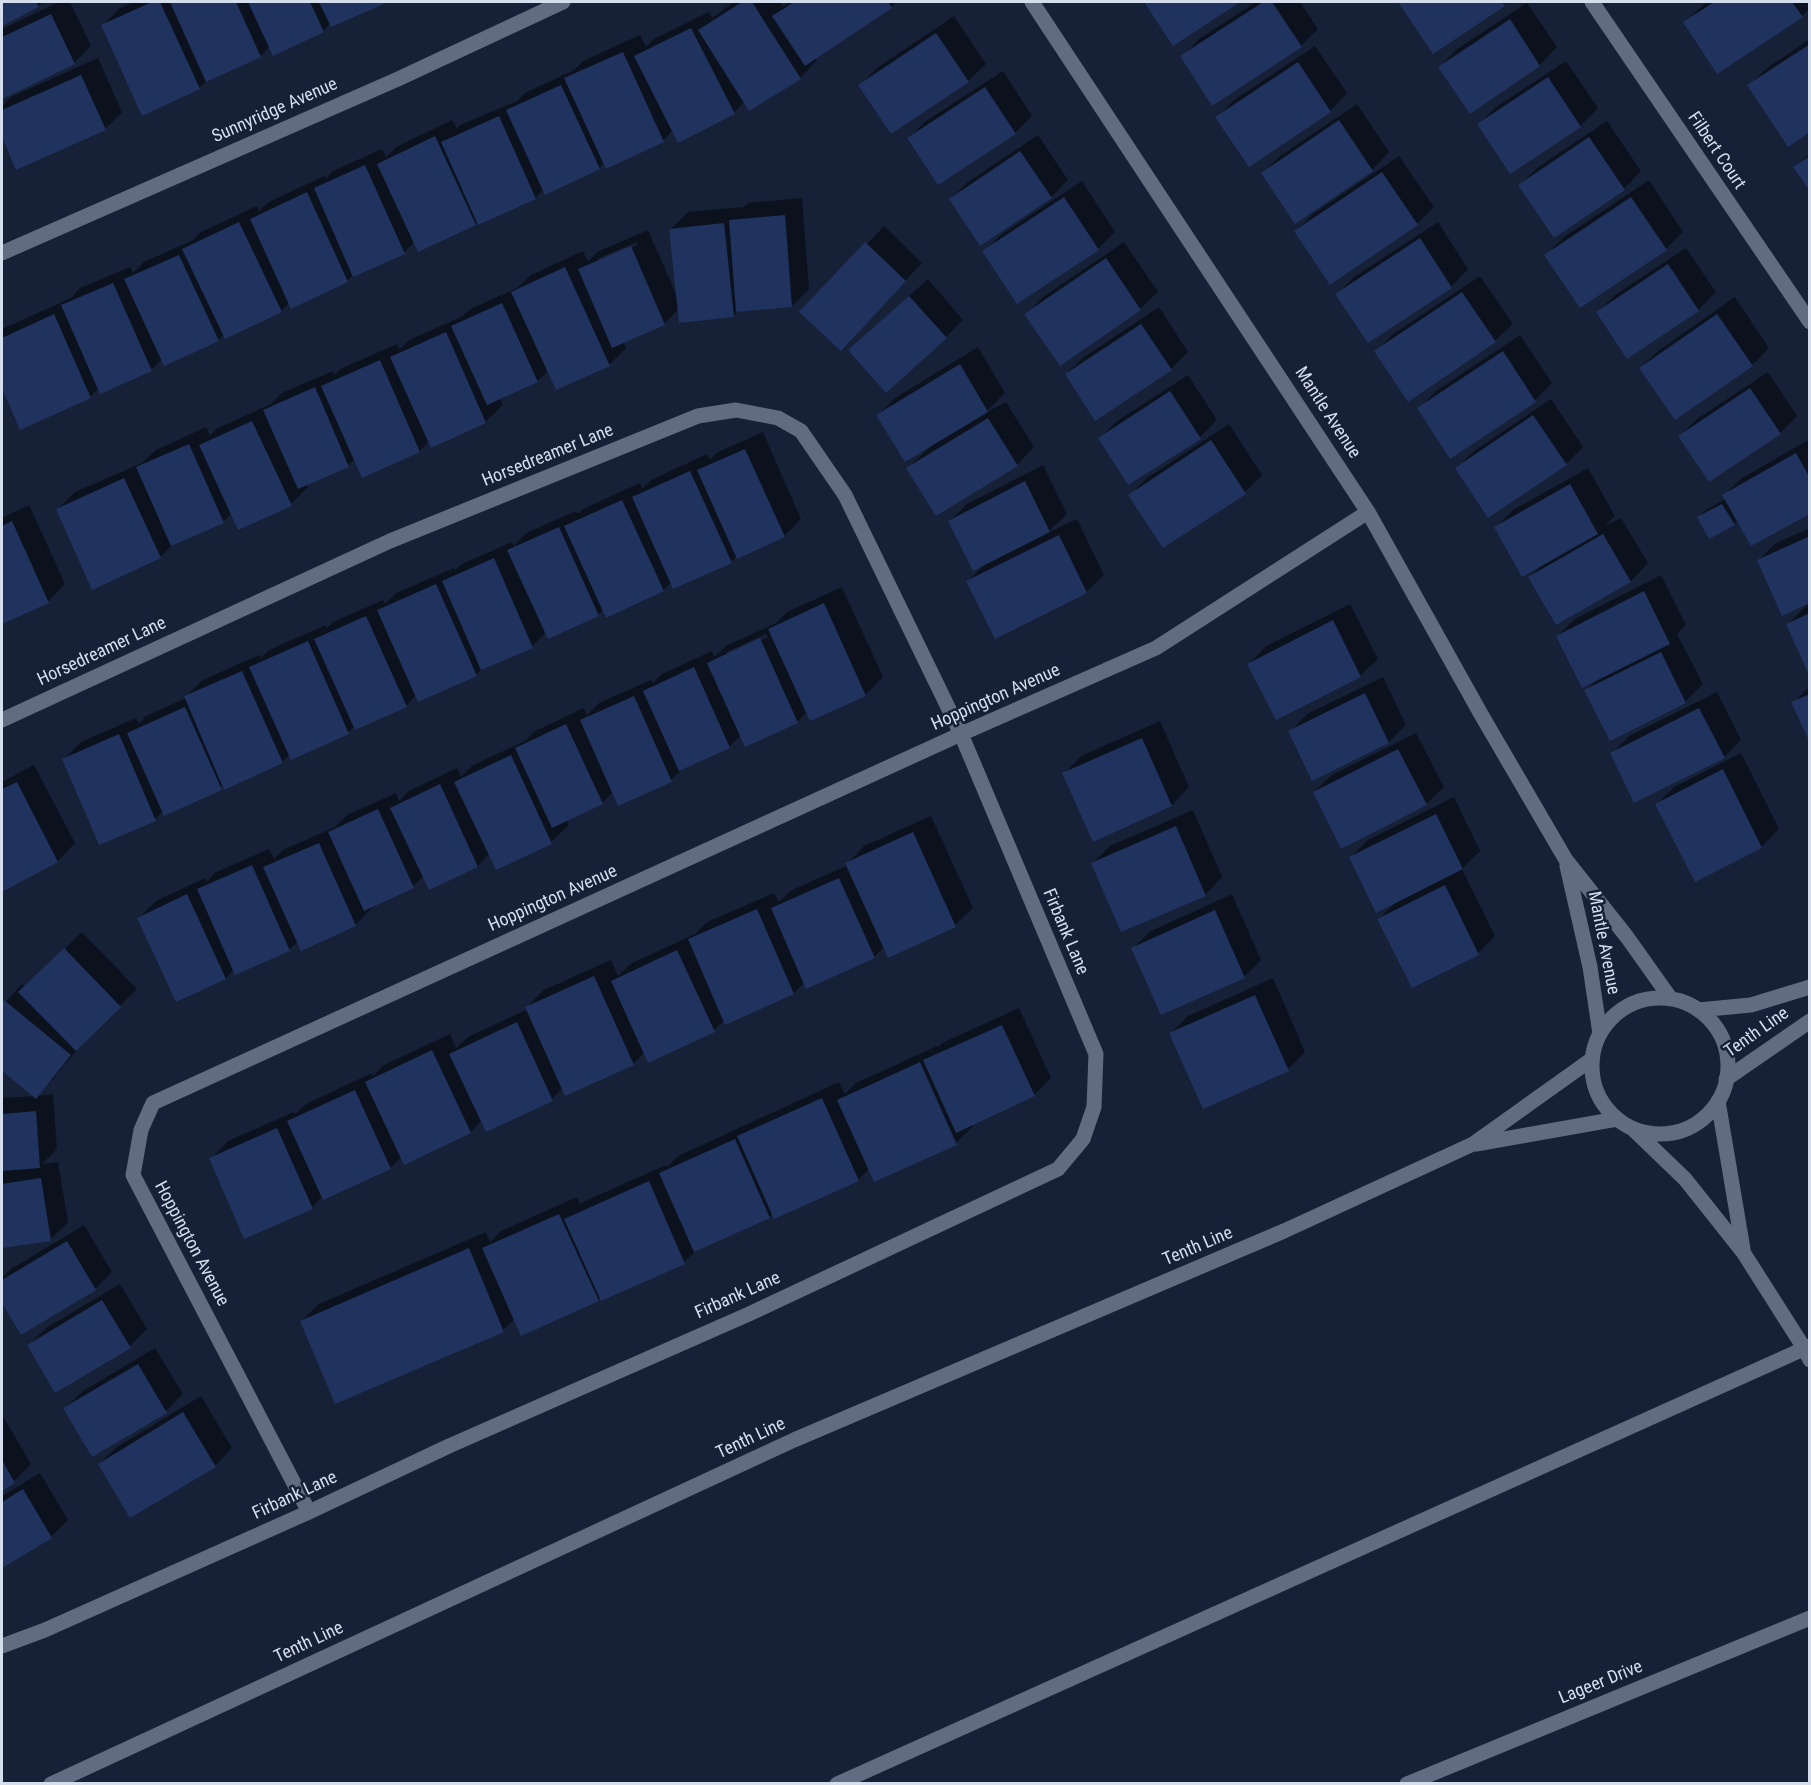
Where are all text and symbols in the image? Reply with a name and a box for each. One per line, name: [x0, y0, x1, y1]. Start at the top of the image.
street label: Sunnyridge Avenue: [209, 74, 341, 148]
street label: Filbert Court: [1682, 108, 1750, 194]
street label: Mantle Avenue: [1289, 363, 1365, 463]
street label: Horsedreamer Lane: [479, 420, 617, 492]
street label: Horsedreamer Lane: [34, 613, 170, 691]
street label: Hoppington Avenue: [928, 660, 1064, 736]
street label: Hoppington Avenue: [485, 861, 621, 937]
street label: Firbank Lane: [1037, 886, 1093, 978]
street label: Mantle Avenue: [1582, 890, 1624, 996]
street label: Tenth Line: [1721, 1003, 1793, 1063]
street label: Hoppington Avenue: [149, 1178, 233, 1310]
street label: Tenth Line: [1160, 1223, 1236, 1271]
street label: Firbank Lane: [692, 1268, 784, 1324]
street label: Tenth Line: [713, 1414, 789, 1464]
street label: Firbank Lane: [249, 1467, 341, 1525]
street label: Tenth Line: [271, 1618, 347, 1668]
street label: Lageer Drive: [1556, 1656, 1646, 1710]

